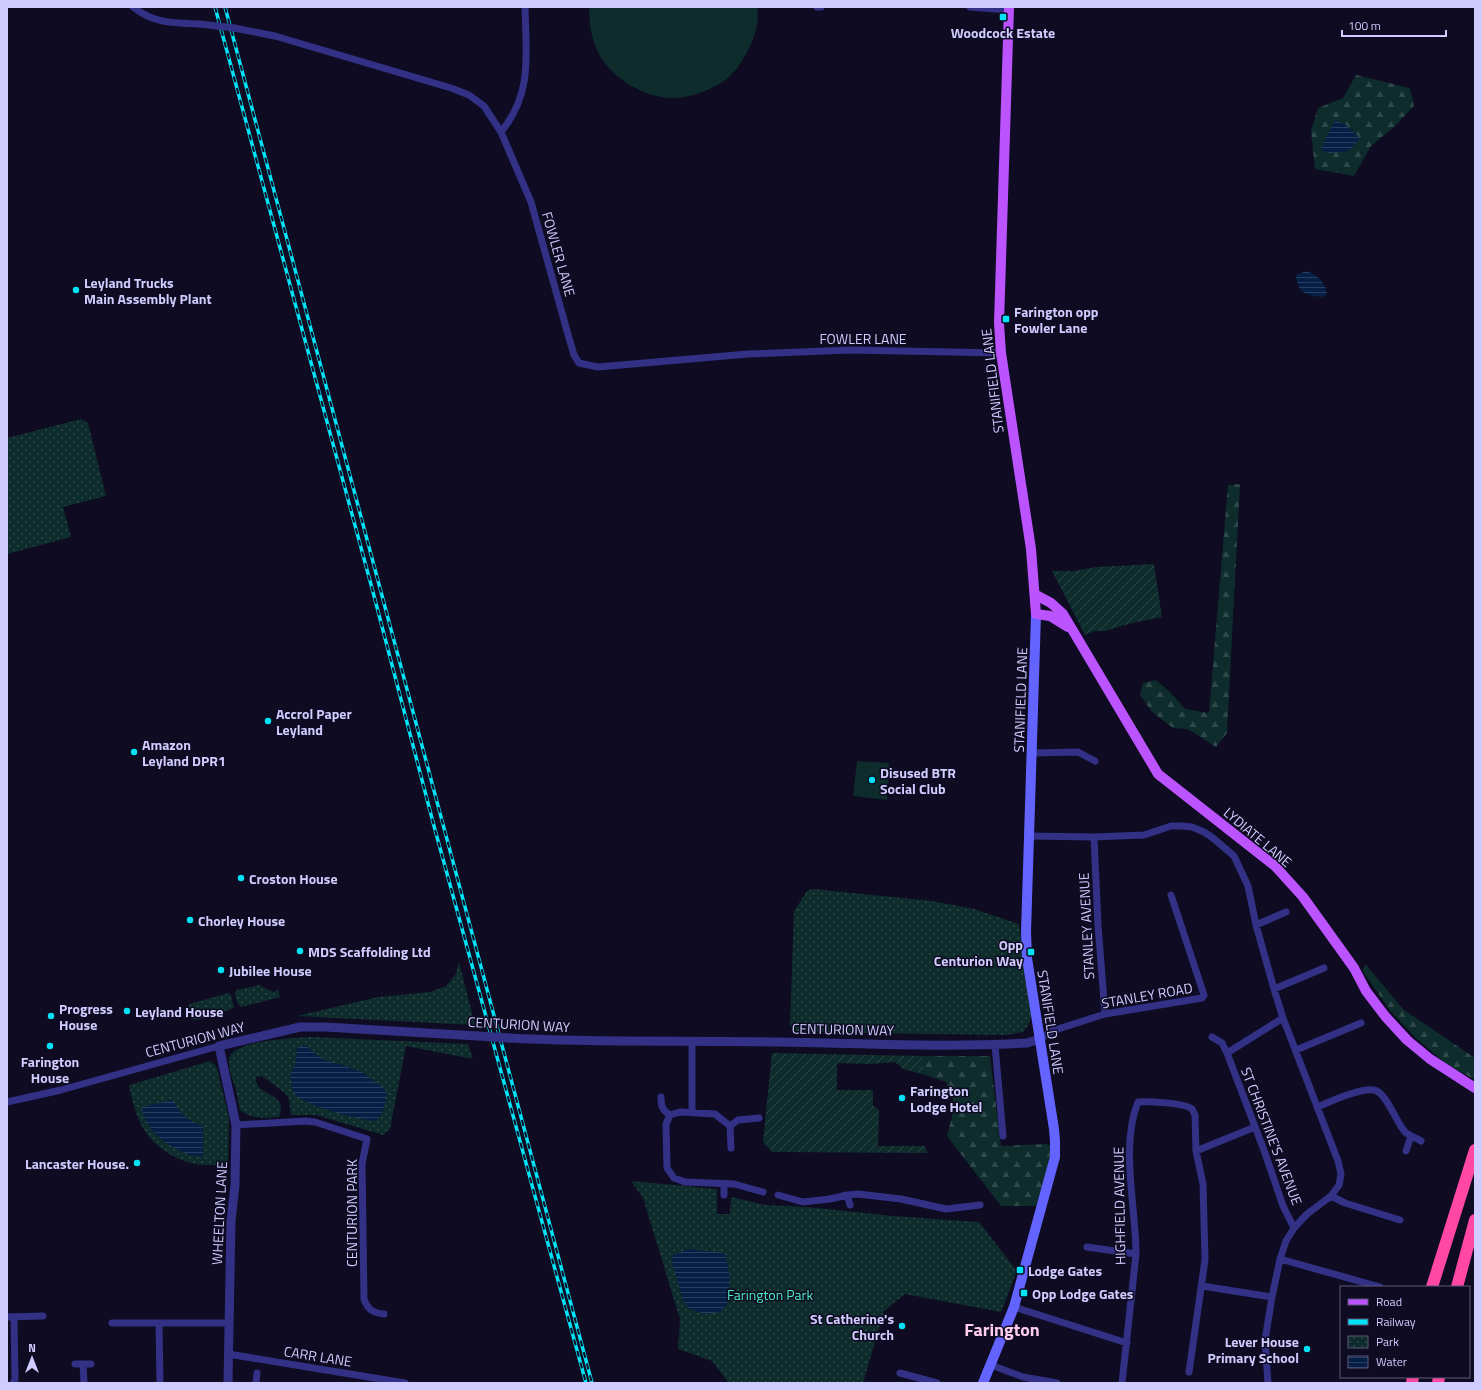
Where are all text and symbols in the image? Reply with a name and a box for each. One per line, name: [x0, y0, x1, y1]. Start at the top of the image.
marker: Woodcock Estate: [998, 12, 1008, 22]
scale bar: [1342, 12, 1446, 38]
text: 100 m: [1348, 16, 1381, 35]
place label: Woodcock Estate: [951, 22, 1055, 43]
street label: FOWLER LANE: [537, 209, 581, 299]
place label: Leyland Trucks Main Assembly Plant: [84, 272, 212, 309]
marker: Leyland Trucks Main Assembly Plant: [71, 285, 81, 295]
place label: Farington opp Fowler Lane: [1014, 301, 1099, 338]
marker: Farington opp Fowler Lane: [1001, 314, 1011, 324]
street label: STANIFIELD LANE: [975, 327, 1009, 434]
street label: FOWLER LANE: [819, 328, 907, 349]
street label: STANIFIELD LANE: [1008, 647, 1032, 753]
place label: Accrol Paper Leyland: [276, 703, 352, 740]
marker: Accrol Paper Leyland: [263, 716, 273, 726]
place label: Amazon Leyland DPR1: [142, 734, 226, 771]
marker: Amazon Leyland DPR1: [129, 747, 139, 757]
place label: Disused BTR Social Club: [880, 762, 956, 799]
marker: Disused BTR Social Club: [867, 775, 877, 785]
street label: LYDIATE LANE: [1219, 802, 1297, 872]
place label: Croston House: [249, 868, 338, 889]
street label: STANLEY AVENUE: [1073, 872, 1099, 980]
marker: Croston House: [236, 873, 246, 883]
place label: Chorley House: [198, 910, 285, 931]
marker: Chorley House: [185, 915, 195, 925]
place label: Opp Centurion Way: [934, 934, 1023, 971]
place label: MDS Scaffolding Ltd: [308, 941, 431, 962]
marker: MDS Scaffolding Ltd: [295, 946, 305, 956]
marker: Opp Centurion Way: [1026, 947, 1036, 957]
place label: Jubilee House: [229, 960, 312, 981]
marker: Jubilee House: [216, 965, 226, 975]
street label: STANIFIELD LANE: [1032, 968, 1070, 1076]
street label: STANLEY ROAD: [1100, 977, 1194, 1013]
place label: Progress House: [59, 998, 113, 1035]
place label: Leyland House: [135, 1001, 223, 1022]
marker: Leyland House: [122, 1006, 132, 1016]
marker: Progress House: [46, 1011, 56, 1021]
street label: CENTURION WAY: [467, 1011, 571, 1037]
street label: CENTURION WAY: [143, 1015, 248, 1062]
street label: CENTURION WAY: [792, 1018, 895, 1040]
marker: Farington House: [45, 1041, 55, 1051]
place label: Farington House: [21, 1051, 79, 1088]
street label: ST CHRISTINE'S AVENUE: [1236, 1064, 1308, 1208]
place label: Farington Lodge Hotel: [910, 1080, 982, 1117]
marker: Farington Lodge Hotel: [897, 1093, 907, 1103]
street label: HIGHFIELD AVENUE: [1107, 1146, 1131, 1265]
place label: Lancaster House.: [25, 1153, 129, 1174]
marker: Lancaster House.: [132, 1158, 142, 1168]
street label: CENTURION PARK: [341, 1159, 362, 1267]
street label: WHEELTON LANE: [206, 1160, 232, 1265]
place label: Lodge Gates: [1028, 1260, 1102, 1281]
marker: Lodge Gates: [1015, 1265, 1025, 1275]
place label: Opp Lodge Gates: [1032, 1283, 1134, 1304]
park label: Farington Park: [727, 1284, 813, 1305]
legend: [1340, 1286, 1470, 1378]
marker: Opp Lodge Gates: [1019, 1288, 1029, 1298]
text: Road: [1376, 1292, 1402, 1311]
place label: St Catherine's Church: [810, 1308, 894, 1345]
text: Railway: [1376, 1312, 1416, 1331]
district label: Farington: [964, 1316, 1040, 1343]
marker: St Catherine's Church: [897, 1321, 907, 1331]
place label: Lever House Primary School: [1207, 1331, 1299, 1368]
text: Park: [1376, 1332, 1399, 1351]
north arrow: [12, 1338, 52, 1378]
text: N: [28, 1340, 36, 1356]
street label: CARR LANE: [283, 1340, 354, 1372]
marker: Lever House Primary School: [1302, 1344, 1312, 1354]
text: Water: [1376, 1352, 1407, 1371]

